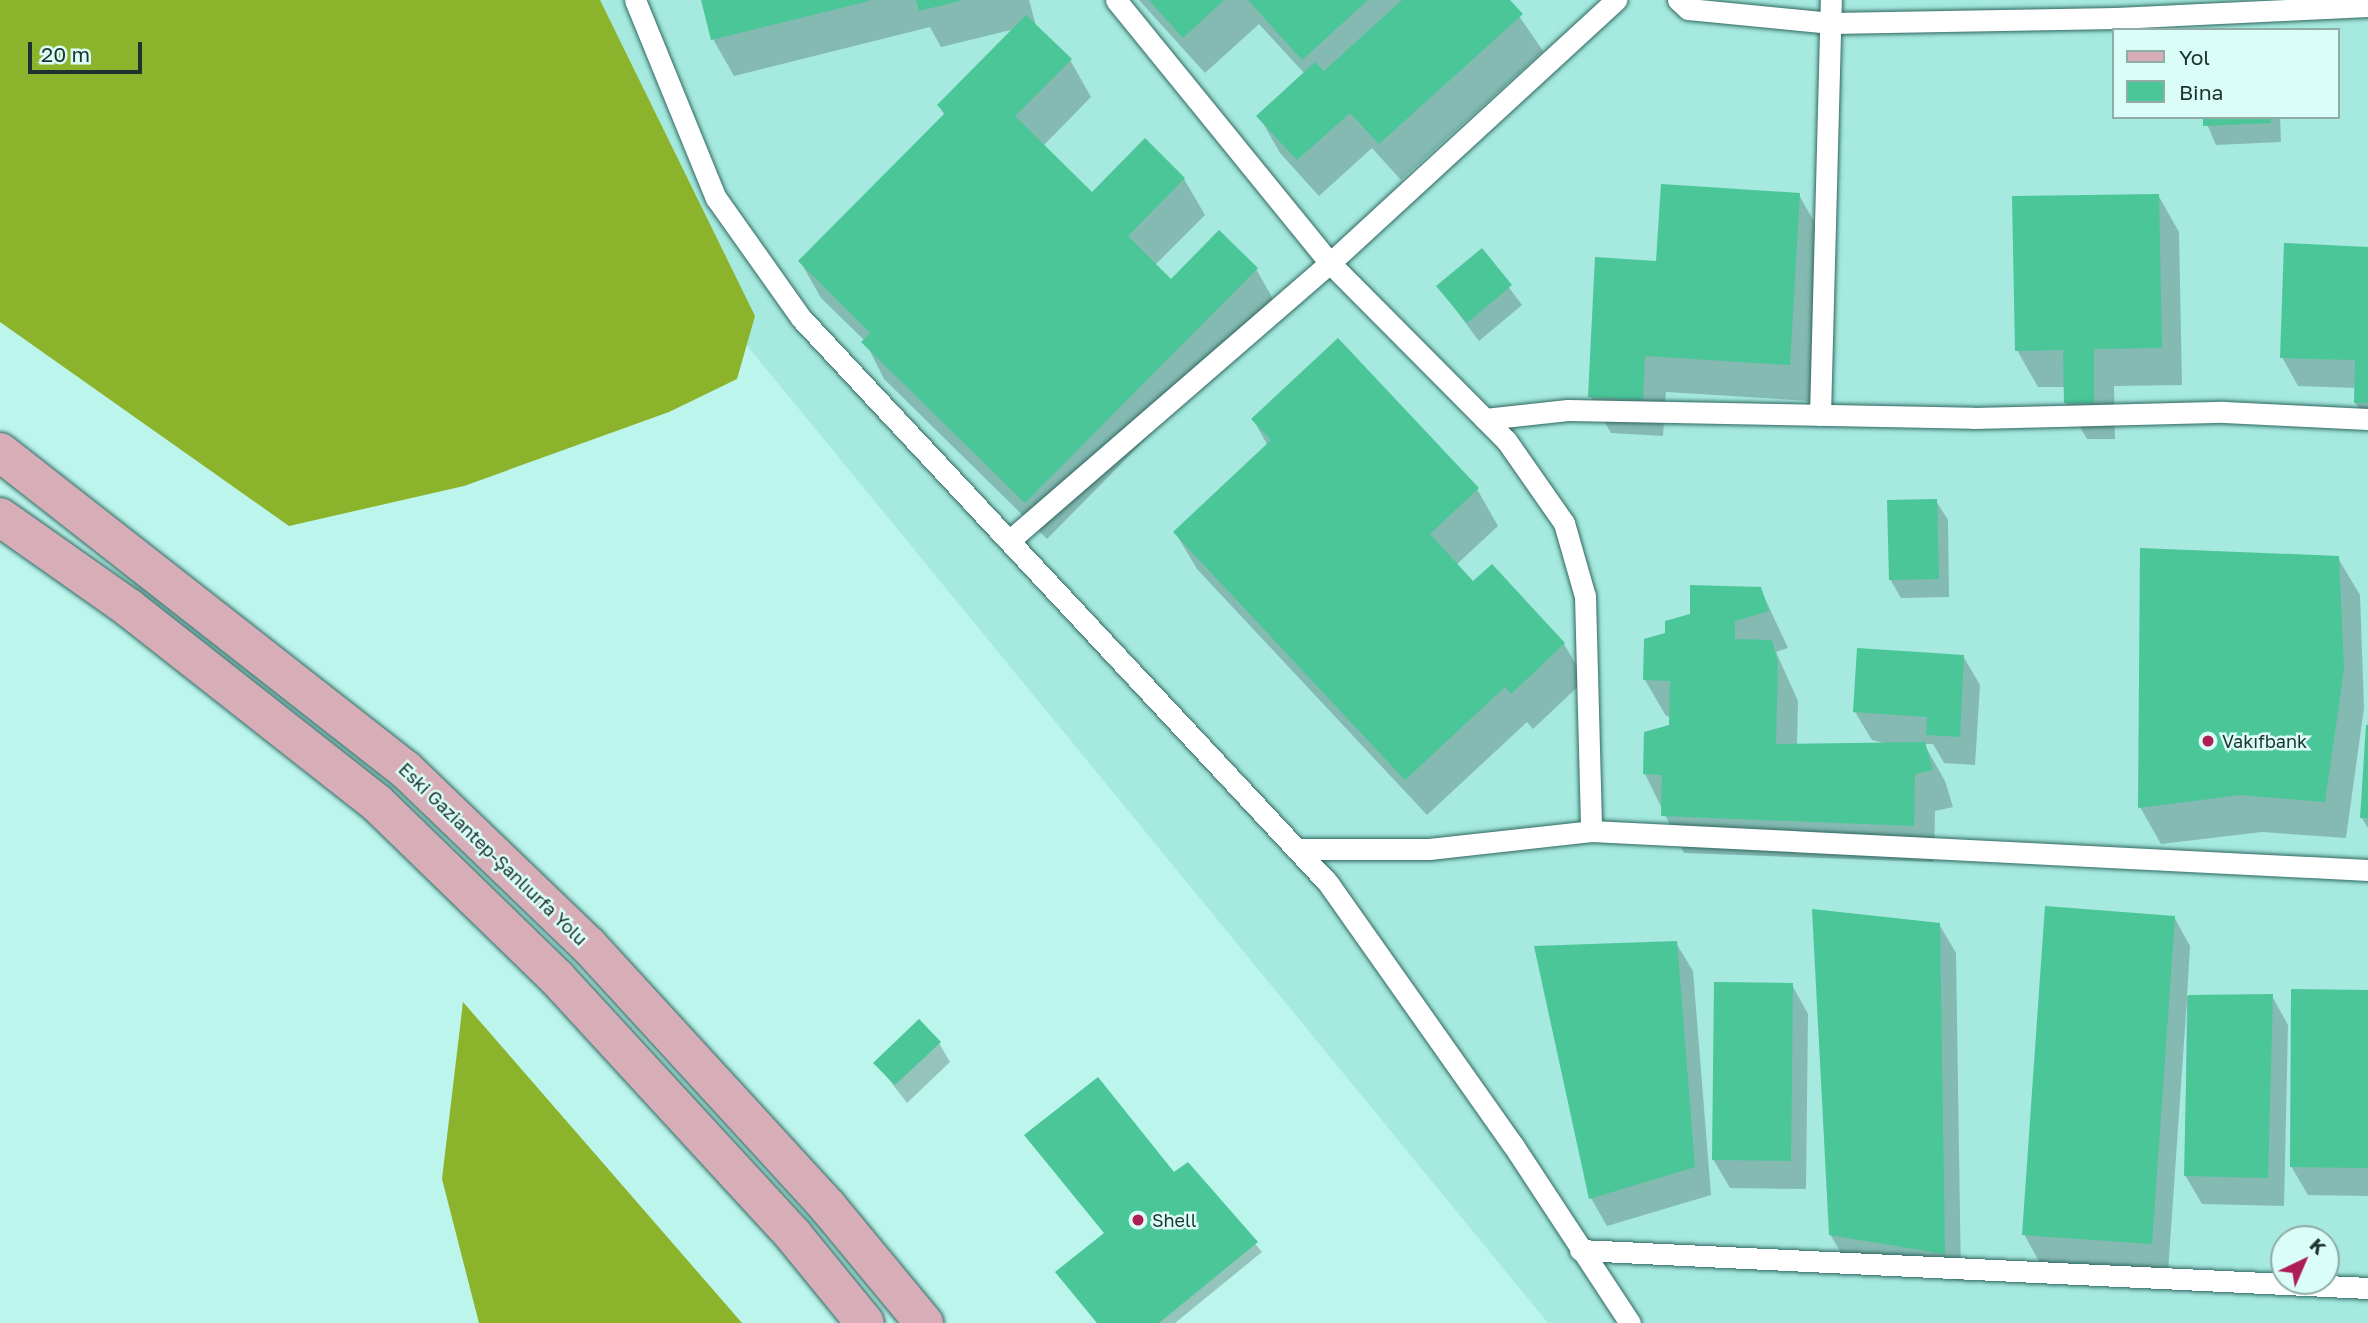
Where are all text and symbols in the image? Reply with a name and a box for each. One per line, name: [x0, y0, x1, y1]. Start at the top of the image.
scale bar: [32, 28, 145, 72]
legend: [2112, 28, 2340, 119]
text: 20 m: [41, 41, 90, 67]
text: Yol: [2179, 44, 2210, 70]
text: Bina: [2179, 79, 2223, 105]
place label: Vakıfbank: [2222, 730, 2307, 752]
marker: Vakıfbank: [2200, 733, 2216, 749]
street label: Eski Gaziantep-Şanlıurfa Yolu: [394, 758, 592, 950]
place label: Shell: [1152, 1209, 1197, 1231]
marker: Shell: [1130, 1212, 1146, 1228]
north arrow: [2270, 1225, 2340, 1295]
text: K: [2306, 1233, 2331, 1259]

